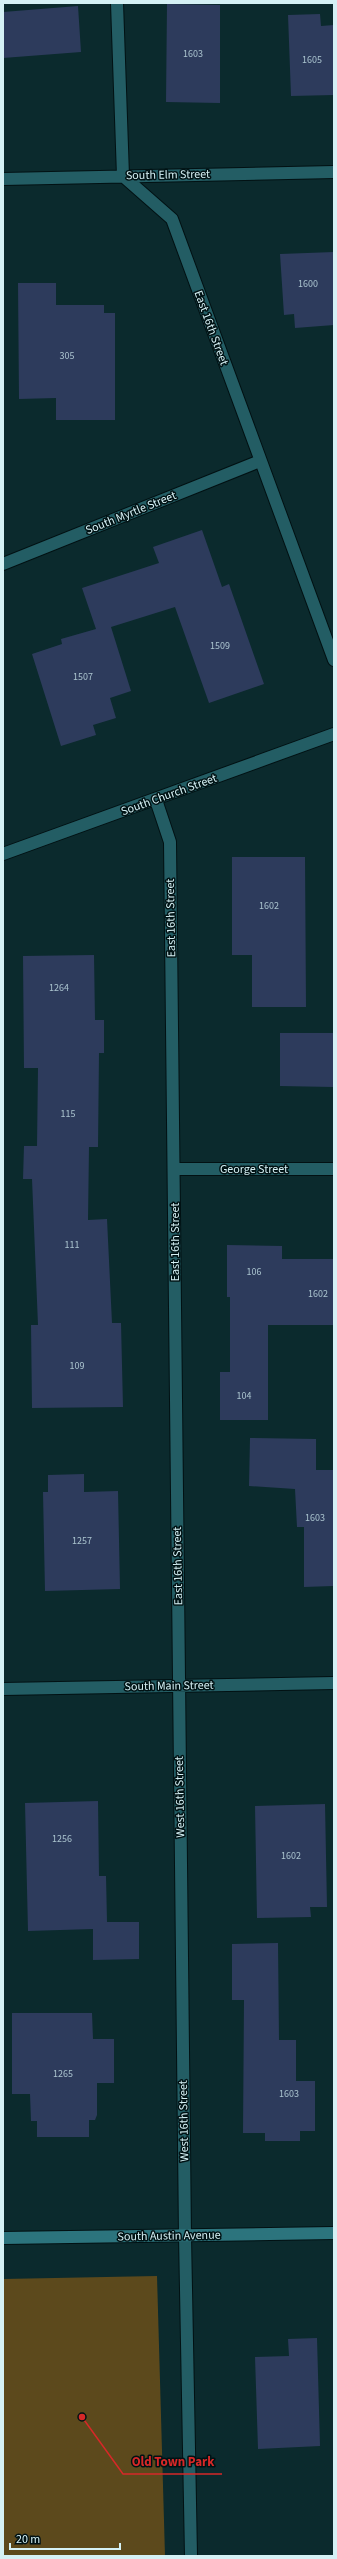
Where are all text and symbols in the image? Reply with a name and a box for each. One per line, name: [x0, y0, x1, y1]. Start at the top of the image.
house number: 1603: [183, 47, 203, 61]
house number: 1605: [302, 53, 322, 67]
street label: South Elm Street: [126, 166, 210, 184]
house number: 1600: [298, 277, 318, 291]
street label: East 16th Street: [190, 288, 232, 368]
house number: 305: [60, 349, 74, 363]
street label: South Myrtle Street: [83, 487, 179, 539]
house number: 1509: [210, 639, 230, 653]
house number: 1507: [73, 670, 93, 684]
street label: South Church Street: [119, 770, 219, 820]
street label: East 16th Street: [162, 879, 180, 957]
house number: 1602: [259, 899, 279, 913]
house number: 1264: [49, 981, 69, 995]
house number: 115: [61, 1107, 75, 1121]
street label: George Street: [220, 1161, 288, 1178]
street label: East 16th Street: [167, 1203, 184, 1281]
house number: 111: [65, 1238, 79, 1252]
house number: 106: [247, 1265, 261, 1279]
house number: 1602: [308, 1287, 328, 1301]
house number: 109: [70, 1359, 84, 1373]
house number: 104: [237, 1389, 251, 1403]
house number: 1603: [305, 1511, 325, 1525]
street label: East 16th Street: [169, 1527, 187, 1605]
house number: 1257: [72, 1534, 92, 1548]
street label: South Main Street: [124, 1677, 214, 1695]
street label: West 16th Street: [171, 1756, 189, 1838]
house number: 1256: [52, 1832, 72, 1846]
house number: 1602: [281, 1849, 301, 1863]
house number: 1265: [53, 2067, 73, 2081]
street label: West 16th Street: [175, 2080, 193, 2162]
house number: 1603: [279, 2087, 299, 2101]
street label: South Austin Avenue: [117, 2227, 221, 2245]
callout: Old Town Park: [123, 2449, 222, 2474]
text: Old Town Park: [132, 2453, 215, 2471]
scale bar: [10, 2525, 120, 2551]
text: 20 m: [16, 2531, 40, 2548]

